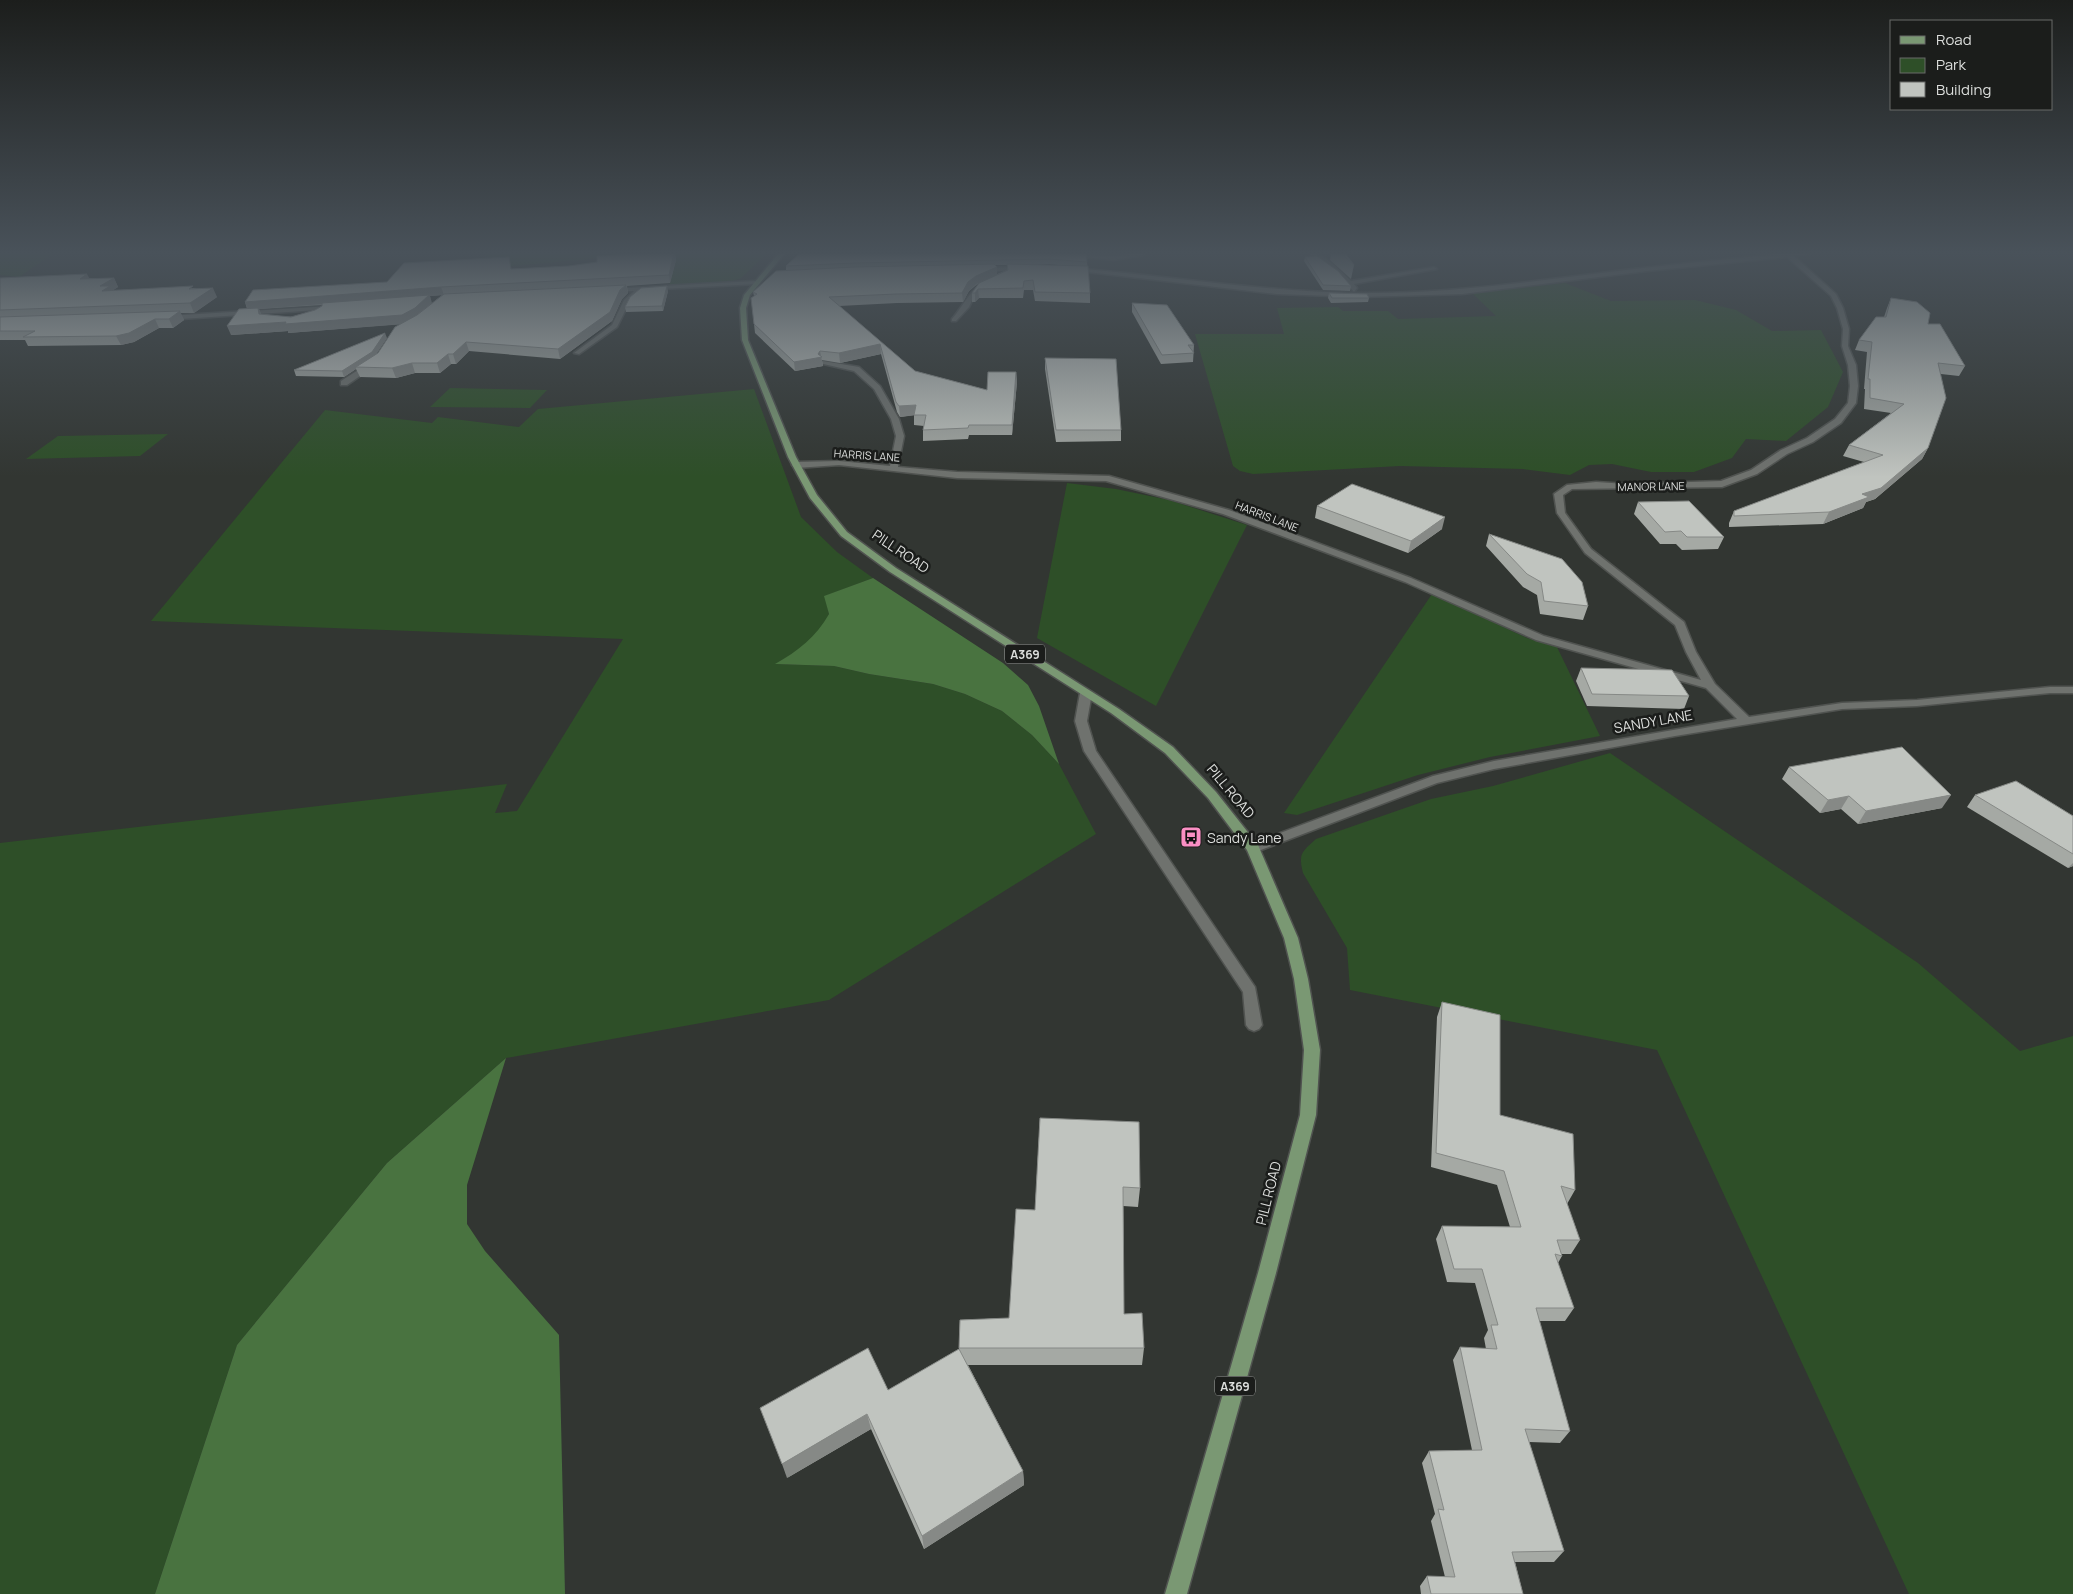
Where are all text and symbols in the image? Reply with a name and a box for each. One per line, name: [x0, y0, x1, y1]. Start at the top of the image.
legend: [1890, 20, 2053, 110]
text: Road: [1936, 29, 1972, 50]
text: Park: [1936, 54, 1966, 75]
text: Building: [1936, 79, 1991, 100]
street label: HARRIS LANE: [833, 445, 901, 465]
street label: MANOR LANE: [1617, 478, 1685, 494]
street label: HARRIS LANE: [1233, 497, 1301, 535]
street label: PILL ROAD: [869, 525, 933, 577]
road number: A369: [1005, 644, 1045, 664]
street label: SANDY LANE: [1612, 705, 1694, 737]
street label: PILL ROAD: [1203, 760, 1259, 822]
bus stop icon: Sandy Lane: [1179, 825, 1203, 849]
place label: Sandy Lane: [1207, 828, 1282, 847]
street label: PILL ROAD: [1251, 1159, 1285, 1227]
road number: A369: [1215, 1376, 1255, 1395]

